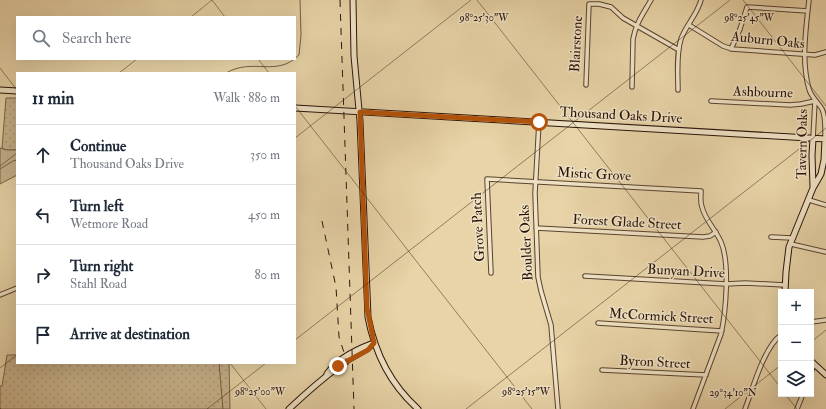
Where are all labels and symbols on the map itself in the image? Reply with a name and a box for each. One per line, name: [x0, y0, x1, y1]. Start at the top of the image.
text: 98°25'30"W: [459, 12, 509, 24]
text: 98°25'45"W: [723, 12, 775, 24]
street label: Blairstone: [566, 15, 586, 73]
street label: Auburn Oaks: [729, 28, 806, 52]
street label: Ashbourne: [732, 82, 793, 102]
street label: Thousand Oaks Drive: [559, 103, 683, 127]
street label: Tavern Oaks: [793, 109, 811, 179]
route start: [530, 113, 548, 131]
street label: Mistic Grove: [557, 164, 632, 184]
street label: Grove Patch: [468, 191, 488, 262]
street label: Boulder Oaks: [516, 204, 536, 281]
street label: Forest Glade Street: [572, 211, 682, 233]
street label: Bunyan Drive: [647, 260, 725, 283]
street label: McCormick Street: [608, 305, 714, 327]
street label: Byron Street: [619, 352, 691, 373]
route end: [329, 357, 347, 375]
text: 98°25'00"W: [234, 386, 286, 398]
text: 98°25'15"W: [501, 386, 551, 398]
text: 29°34'10"N: [709, 387, 757, 399]

